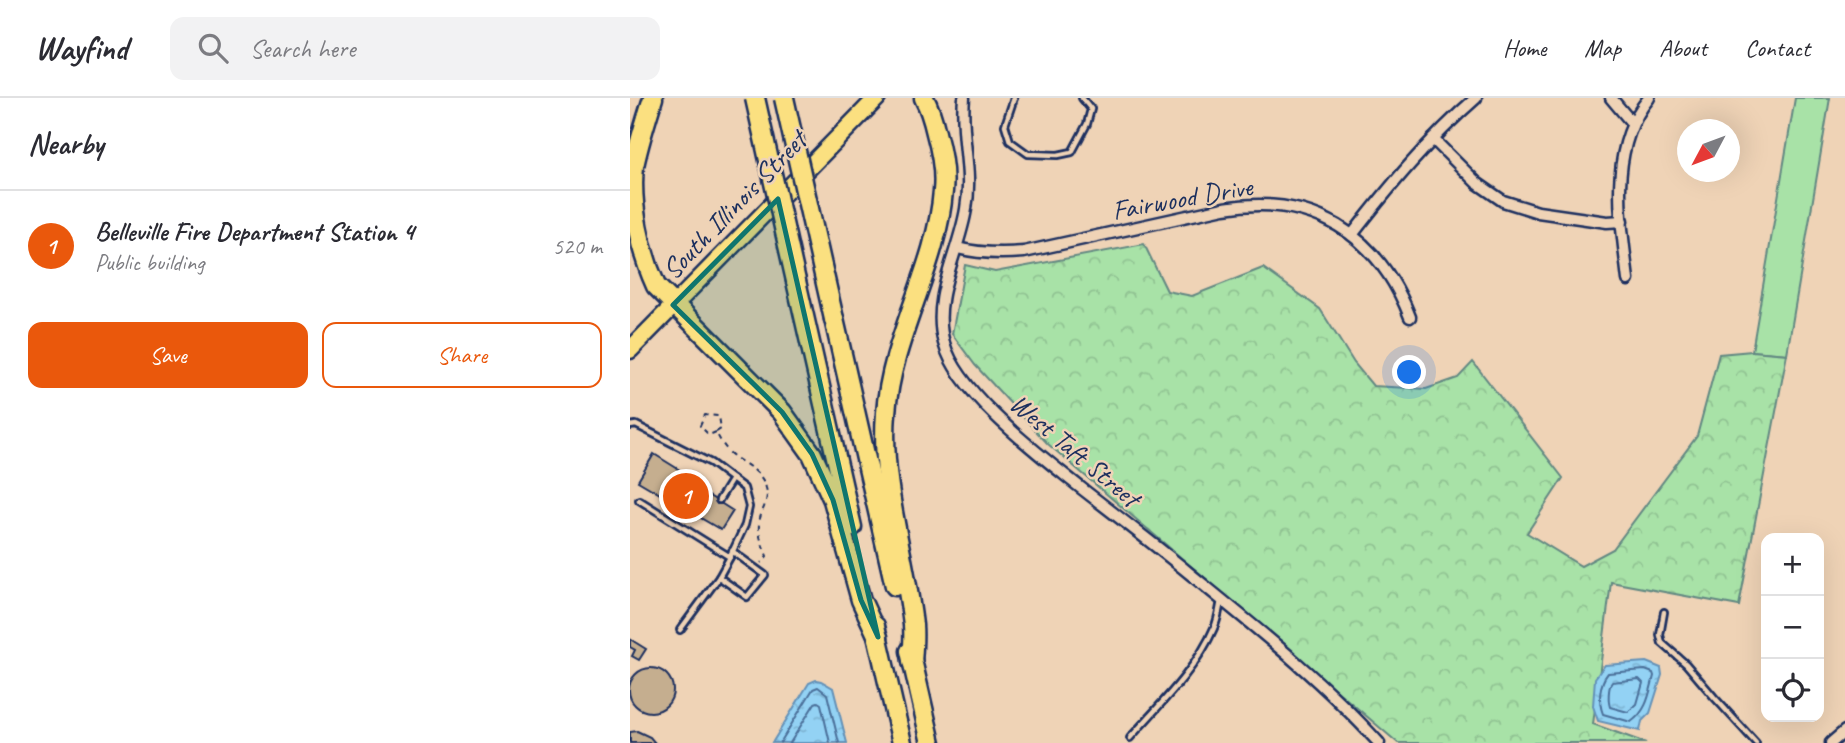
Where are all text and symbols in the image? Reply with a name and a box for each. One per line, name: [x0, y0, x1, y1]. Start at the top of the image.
search box: [170, 17, 660, 80]
text: Wayfind: [35, 27, 128, 69]
icon: search: [194, 29, 232, 67]
text: Search here: [250, 32, 356, 65]
text: Home: [1503, 33, 1546, 63]
text: Map: [1584, 33, 1621, 63]
text: About: [1659, 33, 1707, 63]
text: Contact: [1745, 33, 1810, 63]
north arrow: [1677, 119, 1740, 182]
street label: South Illinois Street: [654, 121, 816, 287]
text: Nearby: [28, 125, 104, 163]
street label: Fairwood Drive: [1109, 168, 1257, 228]
text: Belleville Fire Department Station 4: [95, 215, 414, 248]
text: 1: [46, 232, 56, 261]
text: 520 m: [553, 232, 602, 261]
text: Public building: [95, 248, 204, 277]
button: Save: [28, 322, 308, 388]
button: Share: [322, 322, 602, 388]
your location: [1392, 355, 1426, 389]
street label: West Taft Street: [1003, 385, 1150, 517]
pin: 1: [663, 470, 709, 522]
map controls: [1761, 533, 1824, 722]
button: +: [1761, 533, 1824, 596]
button: −: [1761, 596, 1824, 659]
button: locate: [1761, 659, 1824, 722]

